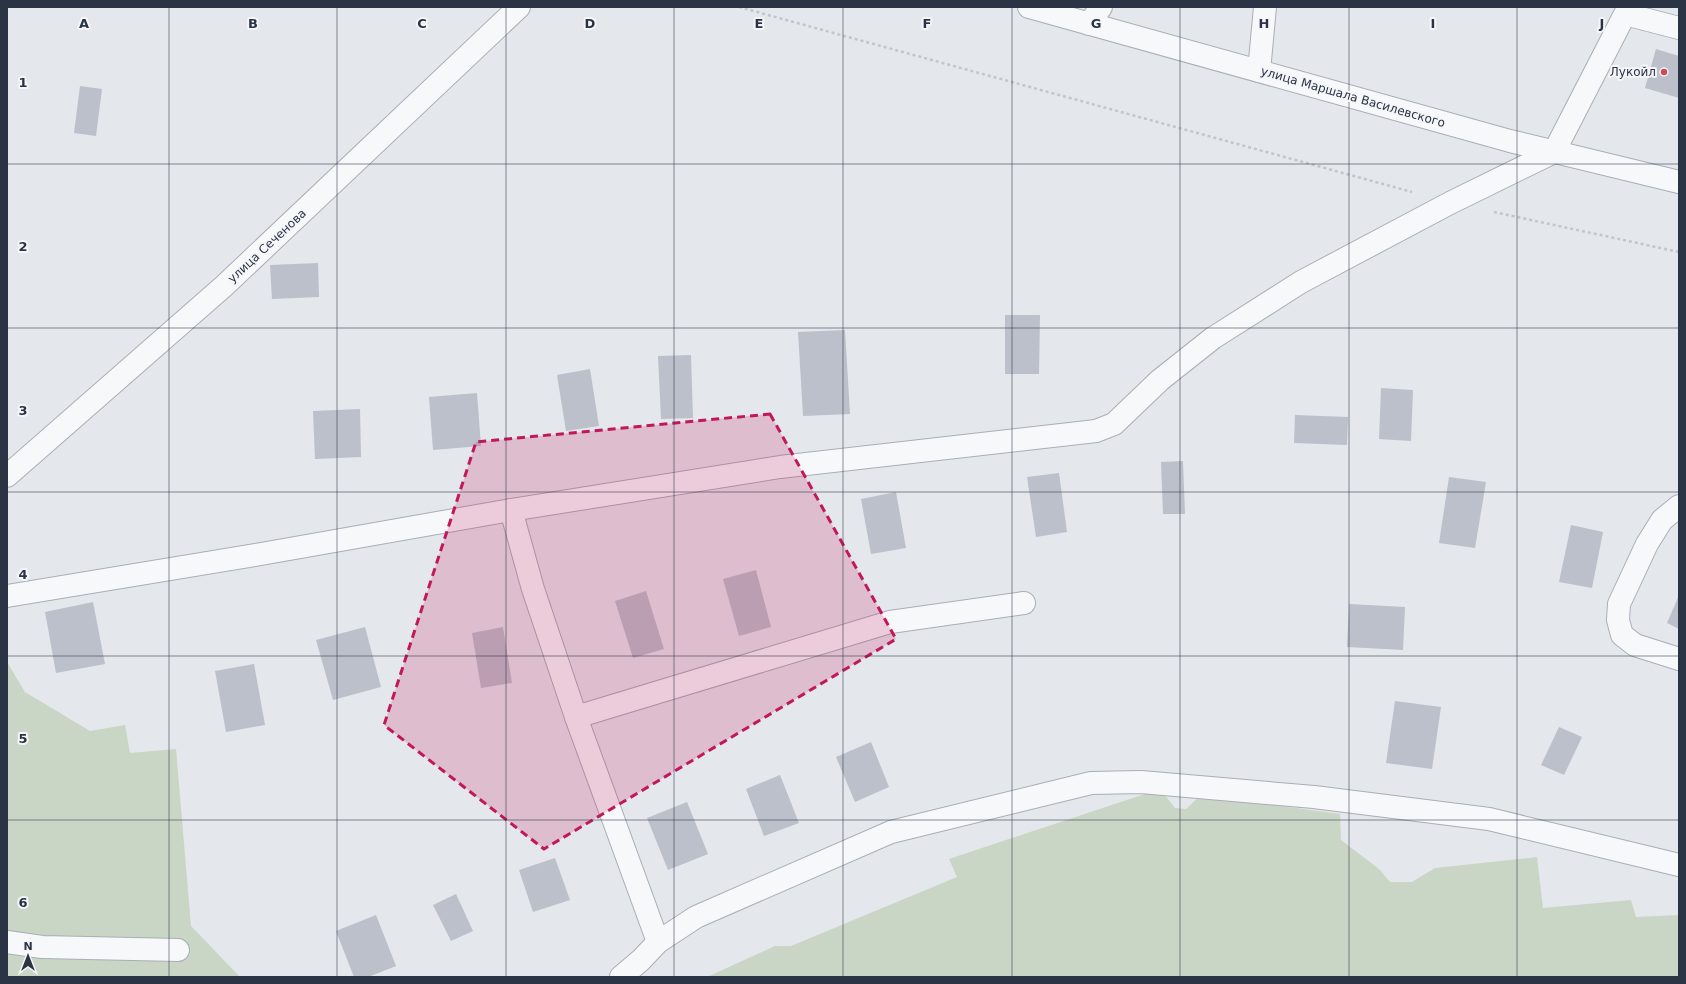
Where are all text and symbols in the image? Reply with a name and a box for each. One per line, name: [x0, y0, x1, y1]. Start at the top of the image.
text: A: [79, 16, 89, 31]
text: B: [248, 16, 258, 31]
text: C: [417, 16, 427, 31]
text: D: [585, 16, 596, 31]
text: E: [755, 16, 763, 31]
text: F: [923, 16, 931, 31]
text: G: [1091, 16, 1101, 31]
text: H: [1259, 16, 1269, 31]
text: I: [1431, 16, 1435, 31]
text: J: [1599, 16, 1604, 31]
street label: улица Маршала Василевского: [1259, 64, 1447, 130]
place label: Лукойл: [1610, 65, 1656, 79]
marker: Лукойл: [1659, 67, 1669, 77]
text: 1: [18, 75, 28, 90]
street label: улица Сеченова: [225, 206, 309, 286]
text: 2: [18, 239, 28, 254]
text: 3: [18, 403, 28, 418]
text: 4: [18, 567, 28, 582]
text: 5: [18, 731, 28, 746]
text: 6: [18, 895, 28, 910]
north arrow: [8, 936, 48, 976]
text: N: [23, 940, 33, 953]

